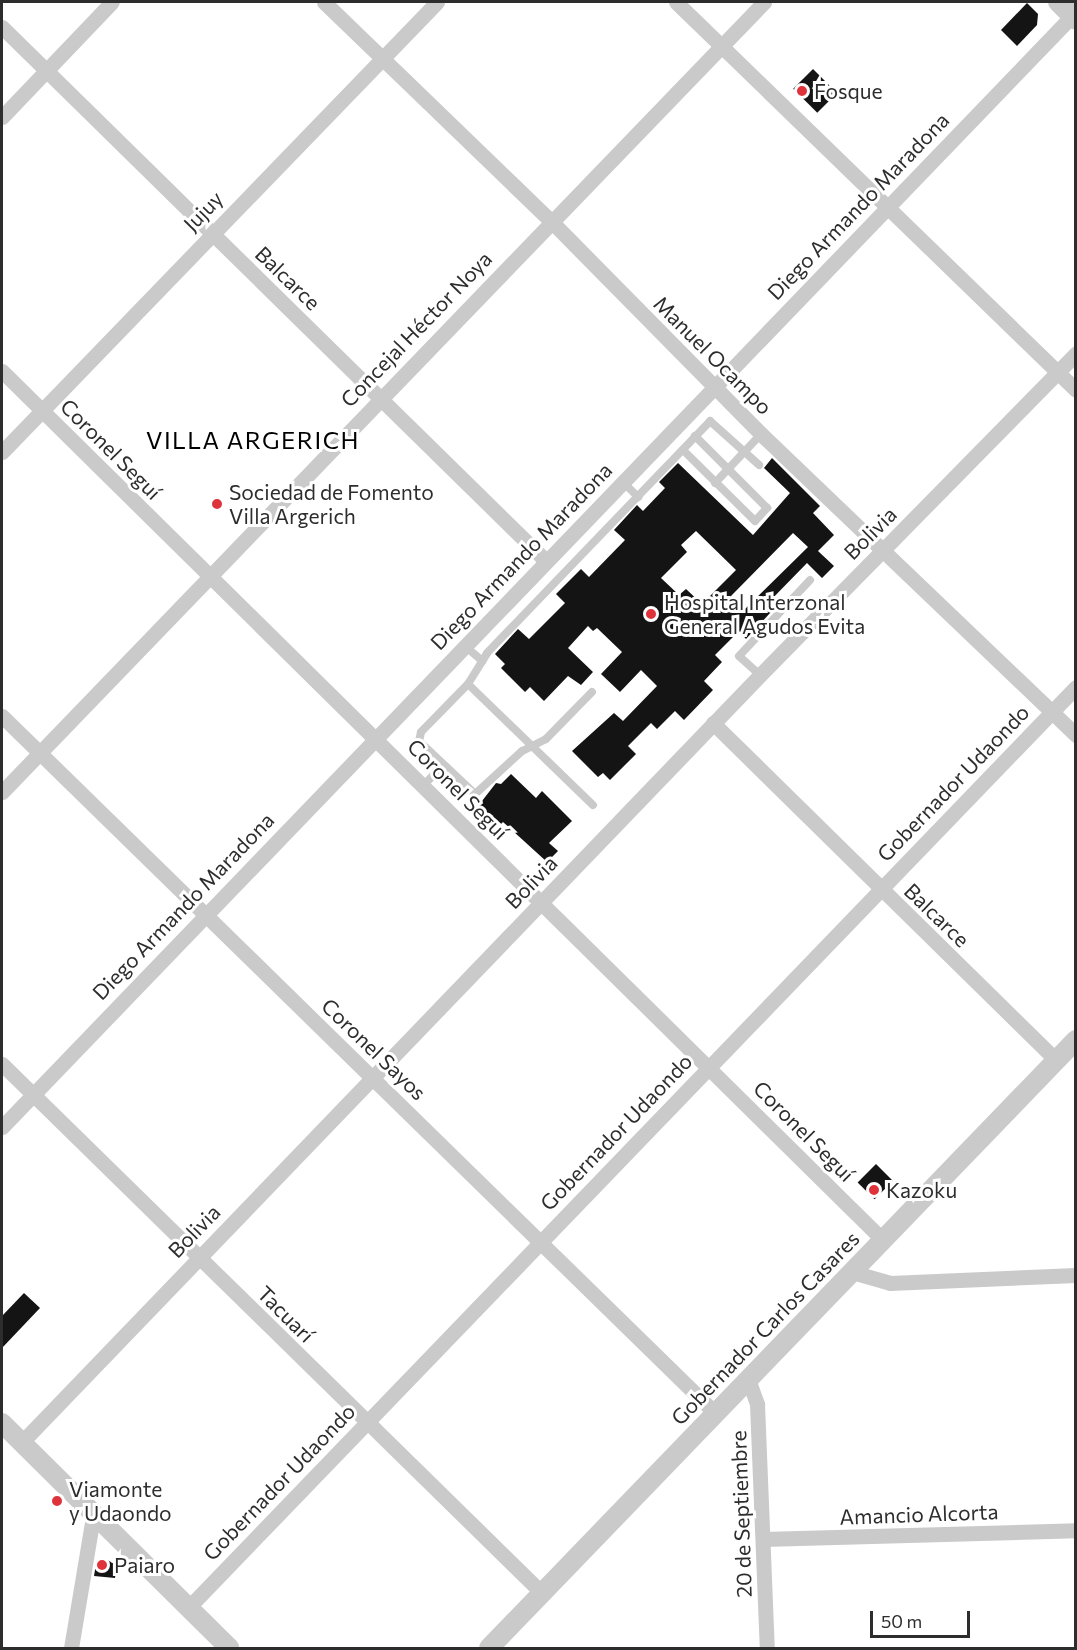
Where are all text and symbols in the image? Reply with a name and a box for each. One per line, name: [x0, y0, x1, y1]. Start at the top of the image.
place label: Fosque: [814, 78, 883, 104]
marker: Fosque: [795, 84, 809, 98]
street label: Diego Armando Maradona: [762, 107, 954, 305]
street label: Jujuy: [178, 186, 228, 236]
street label: Balcarce: [250, 241, 326, 315]
street label: Concejal Héctor Noya: [335, 246, 497, 412]
street label: Manuel Ocampo: [649, 291, 777, 419]
street label: Coronel Seguí: [55, 393, 167, 505]
district label: VILLA ARGERICH: [146, 426, 360, 454]
street label: Diego Armando Maradona: [425, 457, 617, 655]
place label: Sociedad de Fomento Villa Argerich: [229, 479, 434, 529]
marker: Sociedad de Fomento Villa Argerich: [210, 497, 224, 511]
street label: Bolivia: [838, 501, 902, 565]
place label: Hospital Interzonal General Agudos Evita: [664, 589, 865, 639]
marker: Hospital Interzonal General Agudos Evita: [642, 605, 660, 623]
street label: Gobernador Udaondo: [872, 700, 1034, 866]
street label: Coronel Seguí: [402, 733, 514, 845]
street label: Diego Armando Maradona: [87, 807, 279, 1005]
street label: Bolivia: [500, 850, 562, 914]
street label: Balcarce: [899, 878, 975, 952]
street label: Coronel Sayos: [317, 993, 431, 1105]
street label: Gobernador Udaondo: [535, 1049, 697, 1215]
street label: Coronel Seguí: [748, 1075, 860, 1187]
place label: Kazoku: [886, 1177, 957, 1203]
marker: Kazoku: [867, 1183, 881, 1197]
street label: Bolivia: [163, 1199, 225, 1263]
street label: Gobernador Carlos Casares: [666, 1226, 864, 1430]
street label: Tacuarí: [253, 1281, 319, 1347]
street label: Gobernador Udaondo: [198, 1399, 360, 1565]
street label: 20 de Septiembre: [725, 1430, 757, 1598]
place label: Viamonte y Udaondo: [69, 1476, 172, 1526]
marker: Viamonte y Udaondo: [50, 1494, 64, 1508]
street label: Amancio Alcorta: [839, 1499, 999, 1529]
place label: Paiaro: [114, 1552, 175, 1578]
marker: Paiaro: [95, 1558, 109, 1572]
scale bar: [873, 1599, 974, 1637]
text: 50 m: [881, 1610, 922, 1632]

